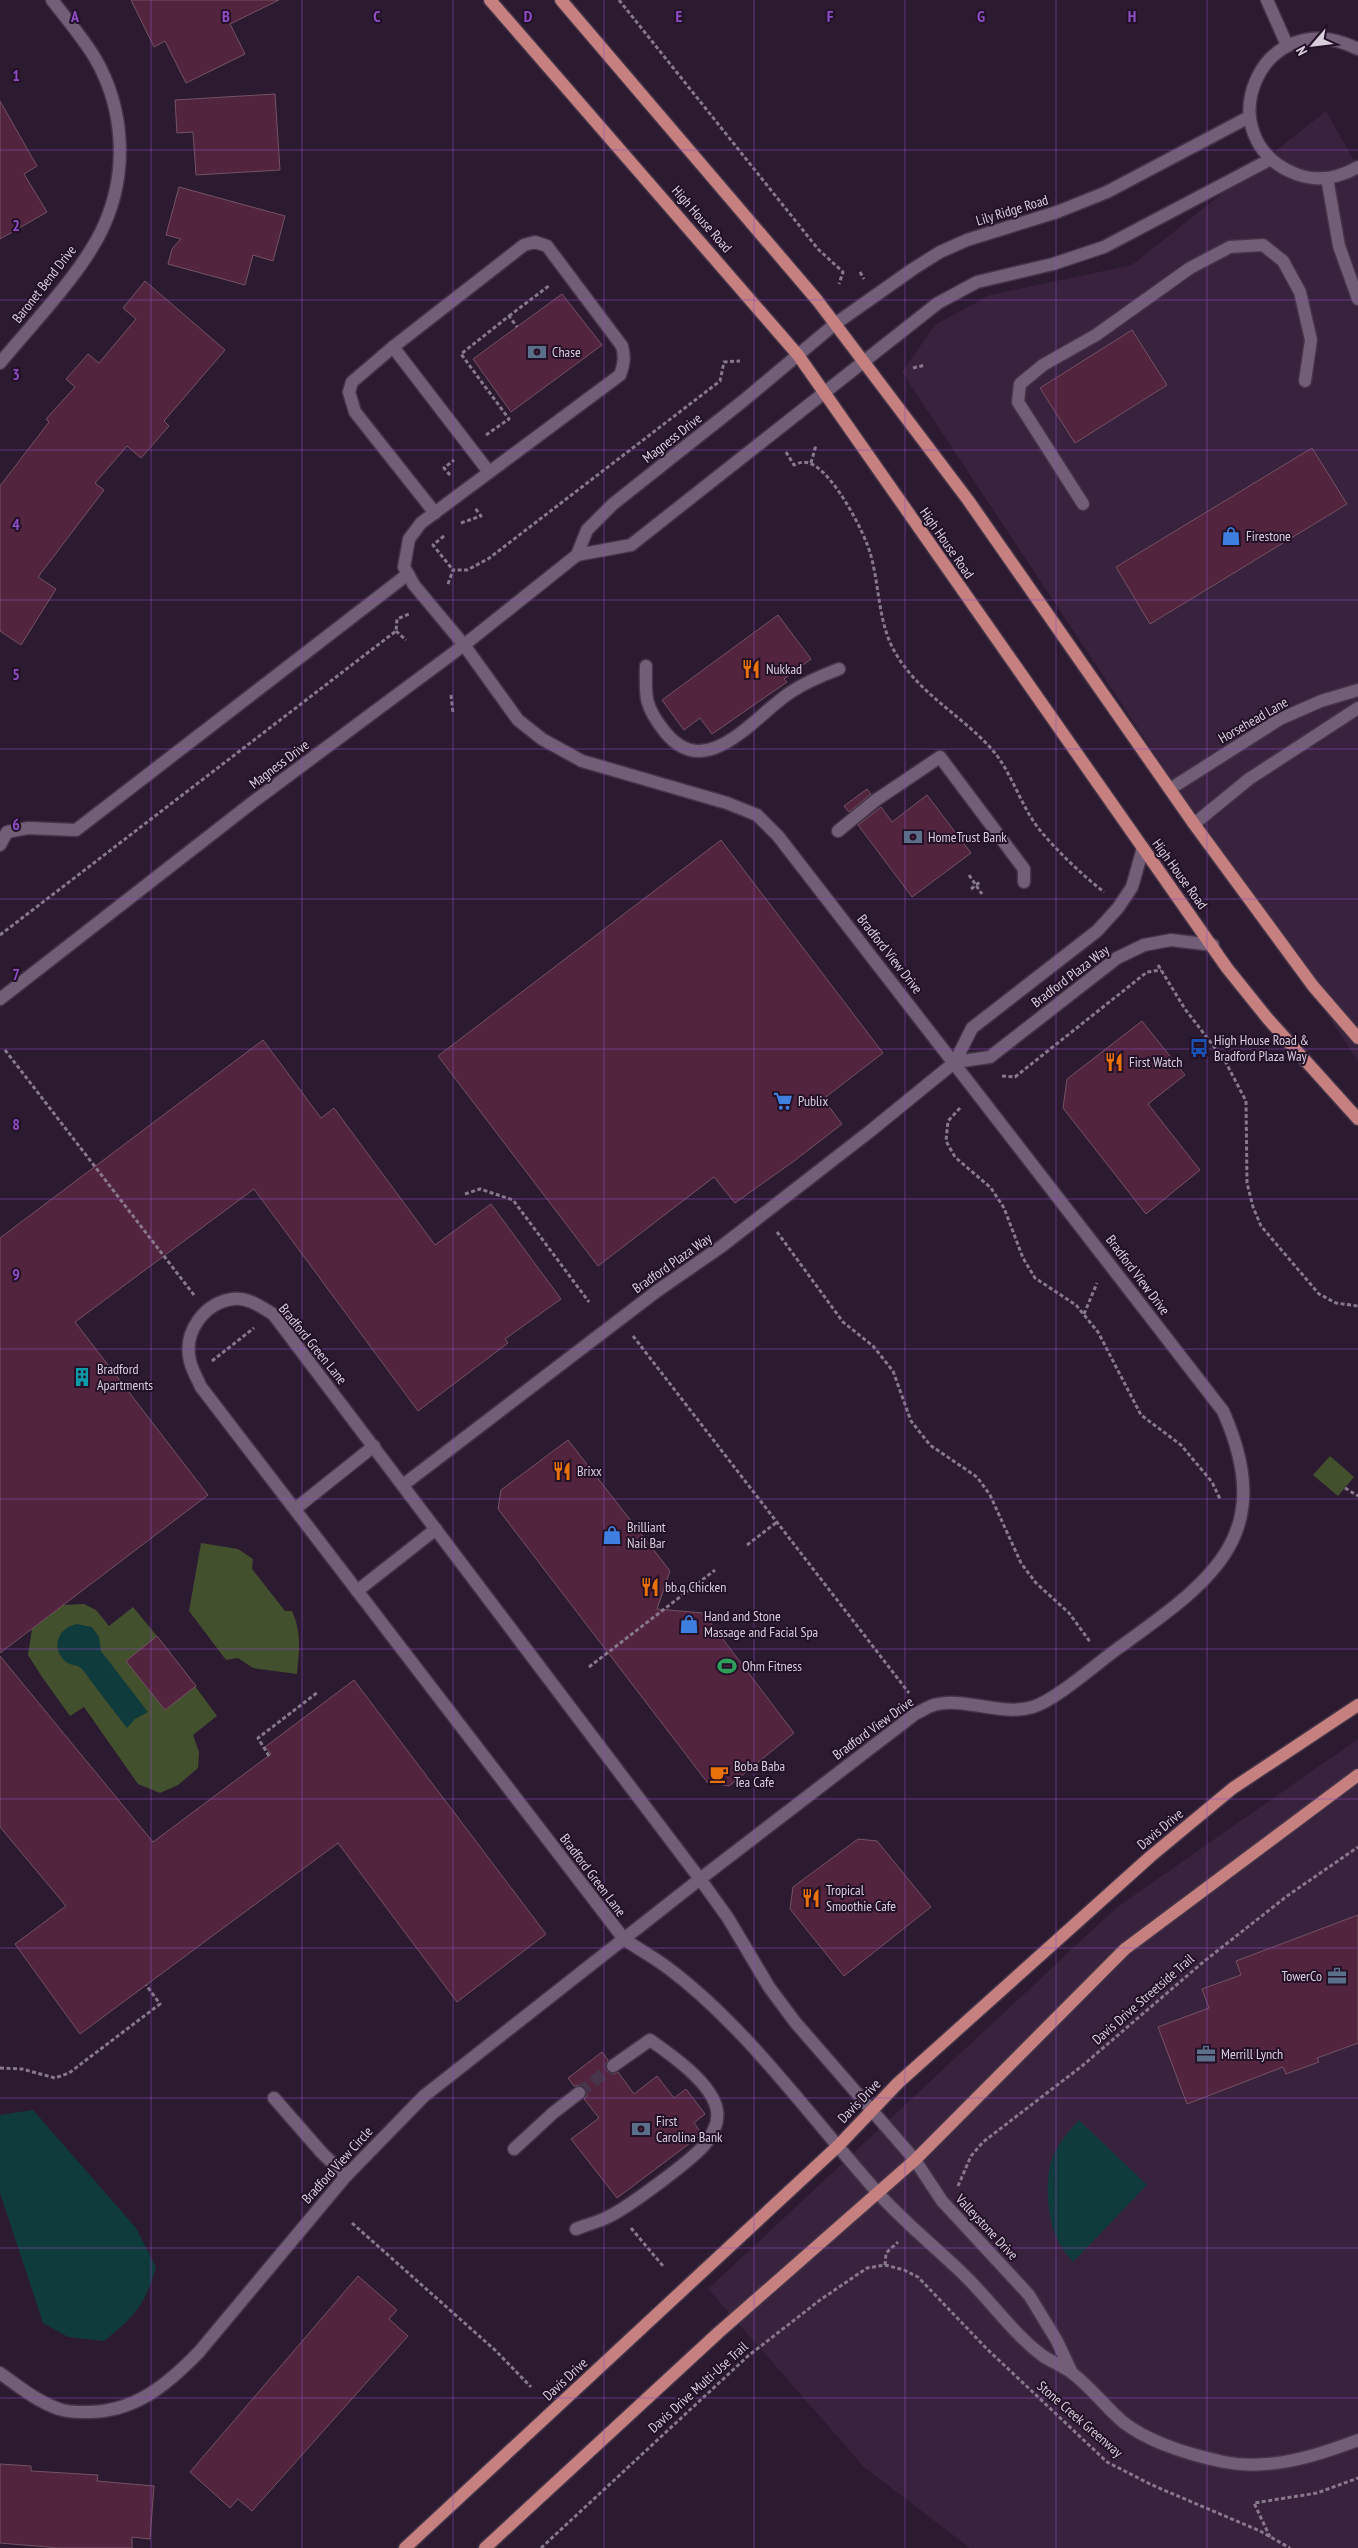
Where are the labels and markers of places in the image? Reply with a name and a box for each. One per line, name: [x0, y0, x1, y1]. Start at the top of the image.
bank icon: Chase: [526, 341, 548, 363]
place label: Chase: [552, 343, 581, 361]
shop icon: Firestone: [1220, 525, 1242, 547]
place label: Firestone: [1246, 527, 1291, 545]
restaurant icon: Nukkad: [740, 658, 762, 680]
place label: Nukkad: [766, 660, 802, 678]
bank icon: HomeTrust Bank: [902, 826, 924, 848]
place label: HomeTrust Bank: [928, 828, 1007, 846]
place label: High House Road & Bradford Plaza Way: [1214, 1031, 1309, 1065]
bus stop icon: High House Road & Bradford Plaza Way: [1188, 1037, 1210, 1059]
restaurant icon: First Watch: [1103, 1051, 1125, 1073]
place label: First Watch: [1129, 1053, 1182, 1071]
supermarket icon: Publix: [772, 1090, 794, 1112]
place label: Publix: [798, 1092, 828, 1110]
place label: Bradford Apartments: [97, 1360, 153, 1394]
building icon: Bradford Apartments: [71, 1366, 93, 1388]
restaurant icon: Brixx: [551, 1460, 573, 1482]
place label: Brixx: [577, 1462, 602, 1480]
place label: Brilliant Nail Bar: [627, 1518, 666, 1552]
shop icon: Brilliant Nail Bar: [601, 1524, 623, 1546]
restaurant icon: bb.q Chicken: [639, 1576, 661, 1598]
place label: bb.q Chicken: [665, 1578, 726, 1596]
place label: Hand and Stone Massage and Facial Spa: [704, 1607, 818, 1641]
shop icon: Hand and Stone Massage and Facial Spa: [678, 1613, 700, 1635]
sports icon: Ohm Fitness: [716, 1655, 738, 1677]
place label: Ohm Fitness: [742, 1657, 802, 1675]
place label: Boba Baba Tea Cafe: [734, 1757, 785, 1791]
cafe icon: Boba Baba Tea Cafe: [708, 1763, 730, 1785]
place label: Tropical Smoothie Cafe: [826, 1881, 896, 1915]
restaurant icon: Tropical Smoothie Cafe: [800, 1887, 822, 1909]
office icon: TowerCo: [1326, 1965, 1348, 1987]
place label: TowerCo: [1281, 1967, 1322, 1985]
office icon: Merrill Lynch: [1195, 2043, 1217, 2065]
place label: Merrill Lynch: [1221, 2045, 1283, 2063]
place label: First Carolina Bank: [656, 2112, 723, 2146]
bank icon: First Carolina Bank: [630, 2118, 652, 2140]

